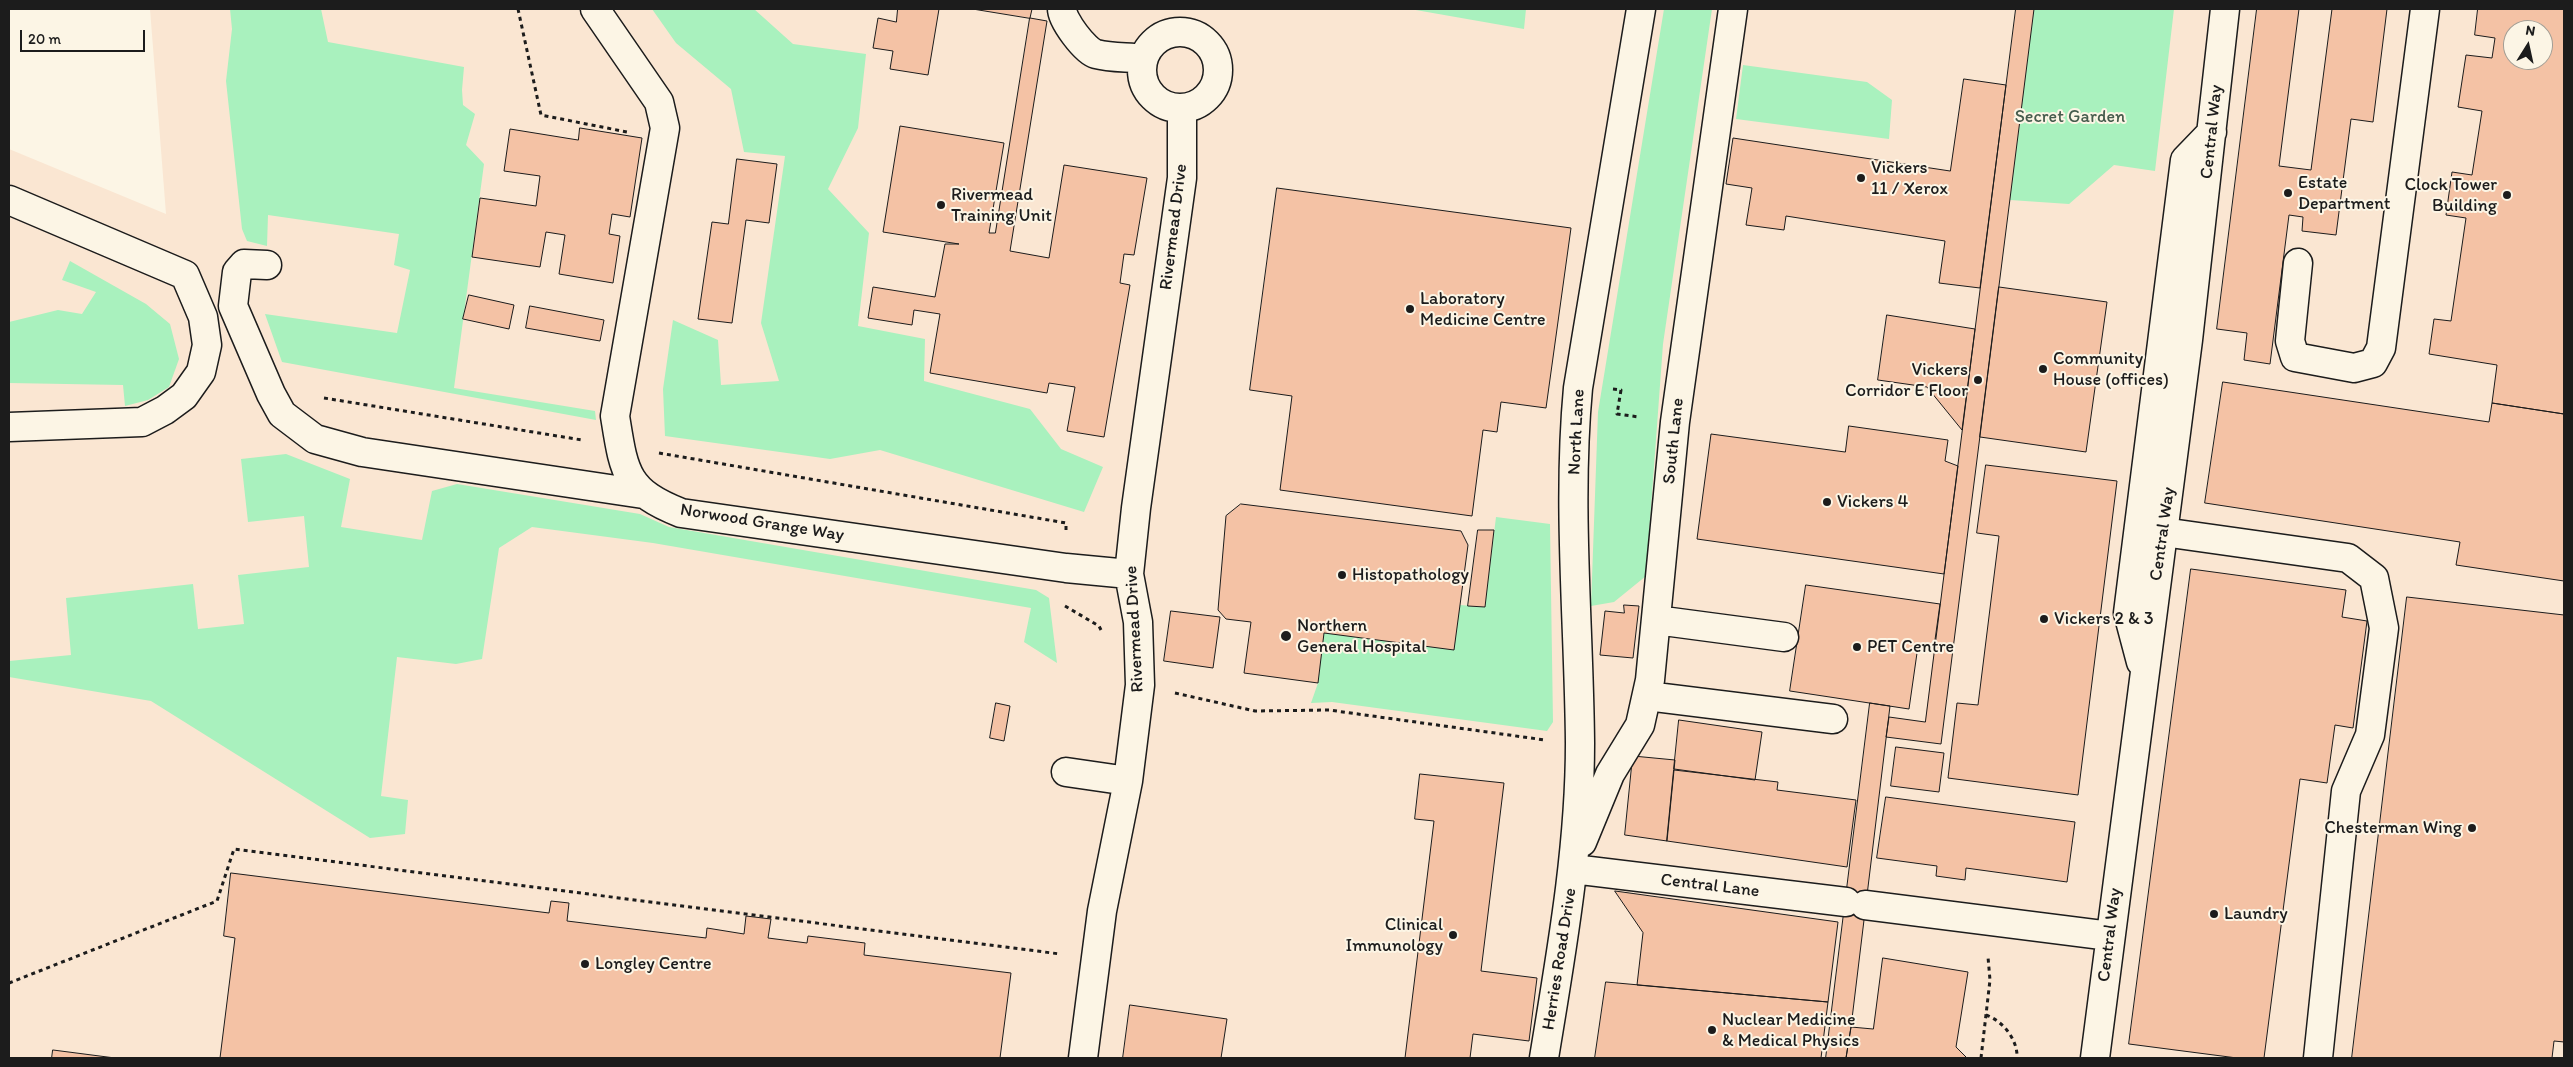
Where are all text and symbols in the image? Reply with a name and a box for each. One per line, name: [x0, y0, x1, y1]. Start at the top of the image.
scale bar: [22, 20, 148, 52]
north arrow: [2503, 20, 2553, 70]
text: N: [2524, 22, 2537, 40]
text: 20 m: [28, 30, 61, 48]
street label: Central Way: [2196, 84, 2228, 180]
park label: Secret Garden: [2015, 106, 2125, 128]
place label: Vickers 11 / Xerox: [1871, 157, 1948, 200]
street label: Rivermead Drive: [1156, 163, 1192, 291]
marker: Vickers 11 / Xerox: [1855, 172, 1867, 184]
place label: Estate Department: [2298, 172, 2391, 214]
place label: Clock Tower Building: [2404, 174, 2497, 216]
place label: Rivermead Training Unit: [951, 184, 1052, 226]
marker: Estate Department: [2282, 187, 2294, 199]
marker: Clock Tower Building: [2501, 189, 2513, 201]
marker: Rivermead Training Unit: [935, 199, 947, 211]
place label: Laboratory Medicine Centre: [1420, 288, 1546, 330]
marker: Laboratory Medicine Centre: [1404, 303, 1416, 315]
place label: Community House (offices): [2053, 348, 2169, 390]
place label: Vickers Corridor E Floor: [1845, 359, 1968, 402]
marker: Community House (offices): [2037, 363, 2049, 375]
marker: Vickers Corridor E Floor: [1972, 374, 1984, 386]
street label: North Lane: [1564, 388, 1590, 476]
street label: South Lane: [1659, 397, 1689, 485]
street label: Central Way: [2146, 486, 2180, 582]
place label: Vickers 4: [1837, 491, 1908, 513]
marker: Vickers 4: [1821, 496, 1833, 508]
street label: Norwood Grange Way: [678, 499, 846, 547]
place label: Histopathology: [1352, 564, 1469, 586]
street label: Rivermead Drive: [1121, 565, 1149, 693]
marker: Histopathology: [1336, 569, 1348, 581]
place label: Vickers 2 & 3: [2054, 608, 2154, 630]
marker: Vickers 2 & 3: [2038, 613, 2050, 625]
place label: Northern General Hospital: [1297, 615, 1426, 658]
marker: Northern General Hospital: [1279, 629, 1293, 643]
place label: PET Centre: [1867, 636, 1954, 658]
marker: PET Centre: [1851, 641, 1863, 653]
place label: Chesterman Wing: [2324, 817, 2462, 839]
marker: Chesterman Wing: [2466, 822, 2478, 834]
street label: Central Lane: [1659, 869, 1761, 903]
street label: Herries Road Drive: [1538, 886, 1582, 1032]
street label: Central Way: [2094, 887, 2126, 983]
place label: Laundry: [2224, 903, 2288, 925]
marker: Laundry: [2208, 908, 2220, 920]
place label: Clinical Immunology: [1345, 914, 1443, 956]
marker: Clinical Immunology: [1447, 929, 1459, 941]
place label: Longley Centre: [595, 953, 712, 975]
marker: Longley Centre: [579, 958, 591, 970]
place label: Nuclear Medicine & Medical Physics: [1722, 1009, 1859, 1052]
marker: Nuclear Medicine & Medical Physics: [1706, 1024, 1718, 1036]

